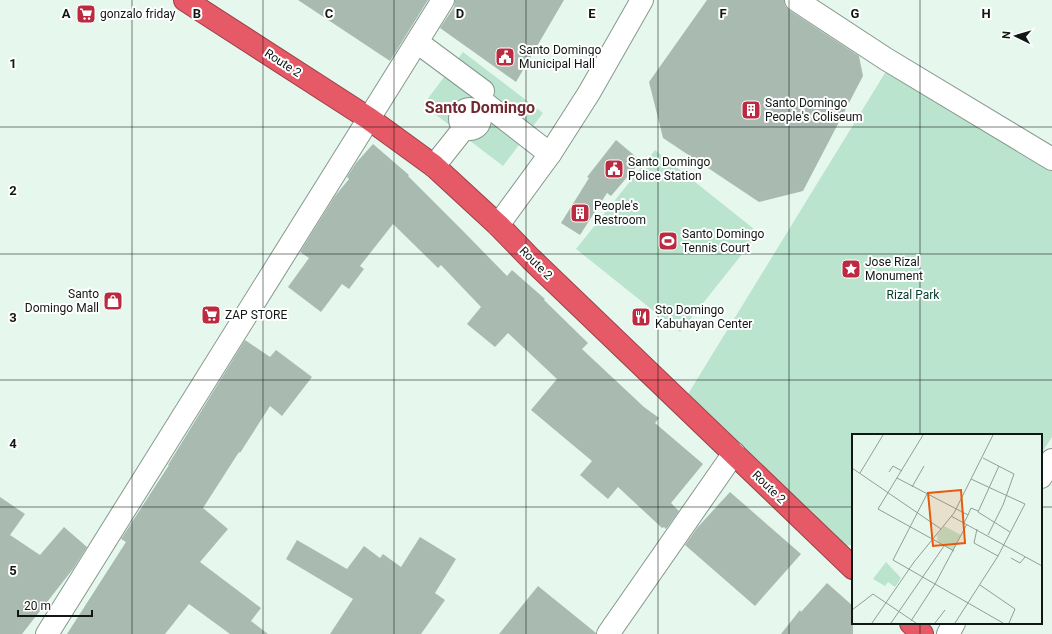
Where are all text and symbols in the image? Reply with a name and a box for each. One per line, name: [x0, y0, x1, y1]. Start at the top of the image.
supermarket icon: gonzalo friday: [75, 3, 97, 25]
text: A: [62, 6, 71, 21]
text: B: [193, 6, 201, 21]
text: C: [325, 6, 334, 21]
text: D: [456, 6, 464, 21]
text: E: [588, 6, 596, 21]
text: F: [719, 6, 727, 21]
text: G: [851, 6, 860, 21]
text: H: [981, 6, 991, 21]
place label: gonzalo friday: [100, 7, 176, 21]
north arrow: [996, 16, 1036, 56]
text: N: [1000, 31, 1013, 40]
place label: Santo Domingo Municipal Hall: [519, 43, 601, 71]
street label: Route 2: [262, 46, 304, 80]
public building icon: Santo Domingo Municipal Hall: [494, 46, 516, 68]
text: 1: [9, 56, 17, 71]
place label: Santo Domingo People's Coliseum: [765, 96, 863, 124]
district label: Santo Domingo: [425, 98, 535, 117]
building icon: Santo Domingo People's Coliseum: [740, 99, 762, 121]
place label: Santo Domingo Police Station: [628, 155, 710, 183]
public building icon: Santo Domingo Police Station: [603, 158, 625, 180]
text: 2: [9, 183, 17, 198]
place label: People's Restroom: [594, 199, 646, 227]
building icon: People's Restroom: [569, 202, 591, 224]
place label: Santo Domingo Tennis Court: [682, 227, 764, 255]
sports icon: Santo Domingo Tennis Court: [657, 230, 679, 252]
street label: Route 2: [517, 244, 556, 283]
place label: Jose Rizal Monument: [865, 255, 923, 283]
place icon: Jose Rizal Monument: [840, 258, 862, 280]
place label: Santo Domingo Mall: [25, 287, 99, 315]
park label: Rizal Park: [887, 288, 940, 302]
shop icon: Santo Domingo Mall: [102, 290, 124, 312]
place label: Sto Domingo Kabuhayan Center: [655, 303, 752, 331]
supermarket icon: ZAP STORE: [200, 304, 222, 326]
restaurant icon: Sto Domingo Kabuhayan Center: [630, 306, 652, 328]
place label: ZAP STORE: [225, 308, 287, 322]
text: 3: [9, 310, 17, 325]
inset map: [852, 434, 1042, 624]
text: 4: [9, 436, 17, 451]
street label: Route 2: [749, 468, 789, 506]
text: 5: [9, 563, 17, 578]
scale bar: [18, 592, 92, 618]
text: 20 m: [24, 599, 51, 613]

